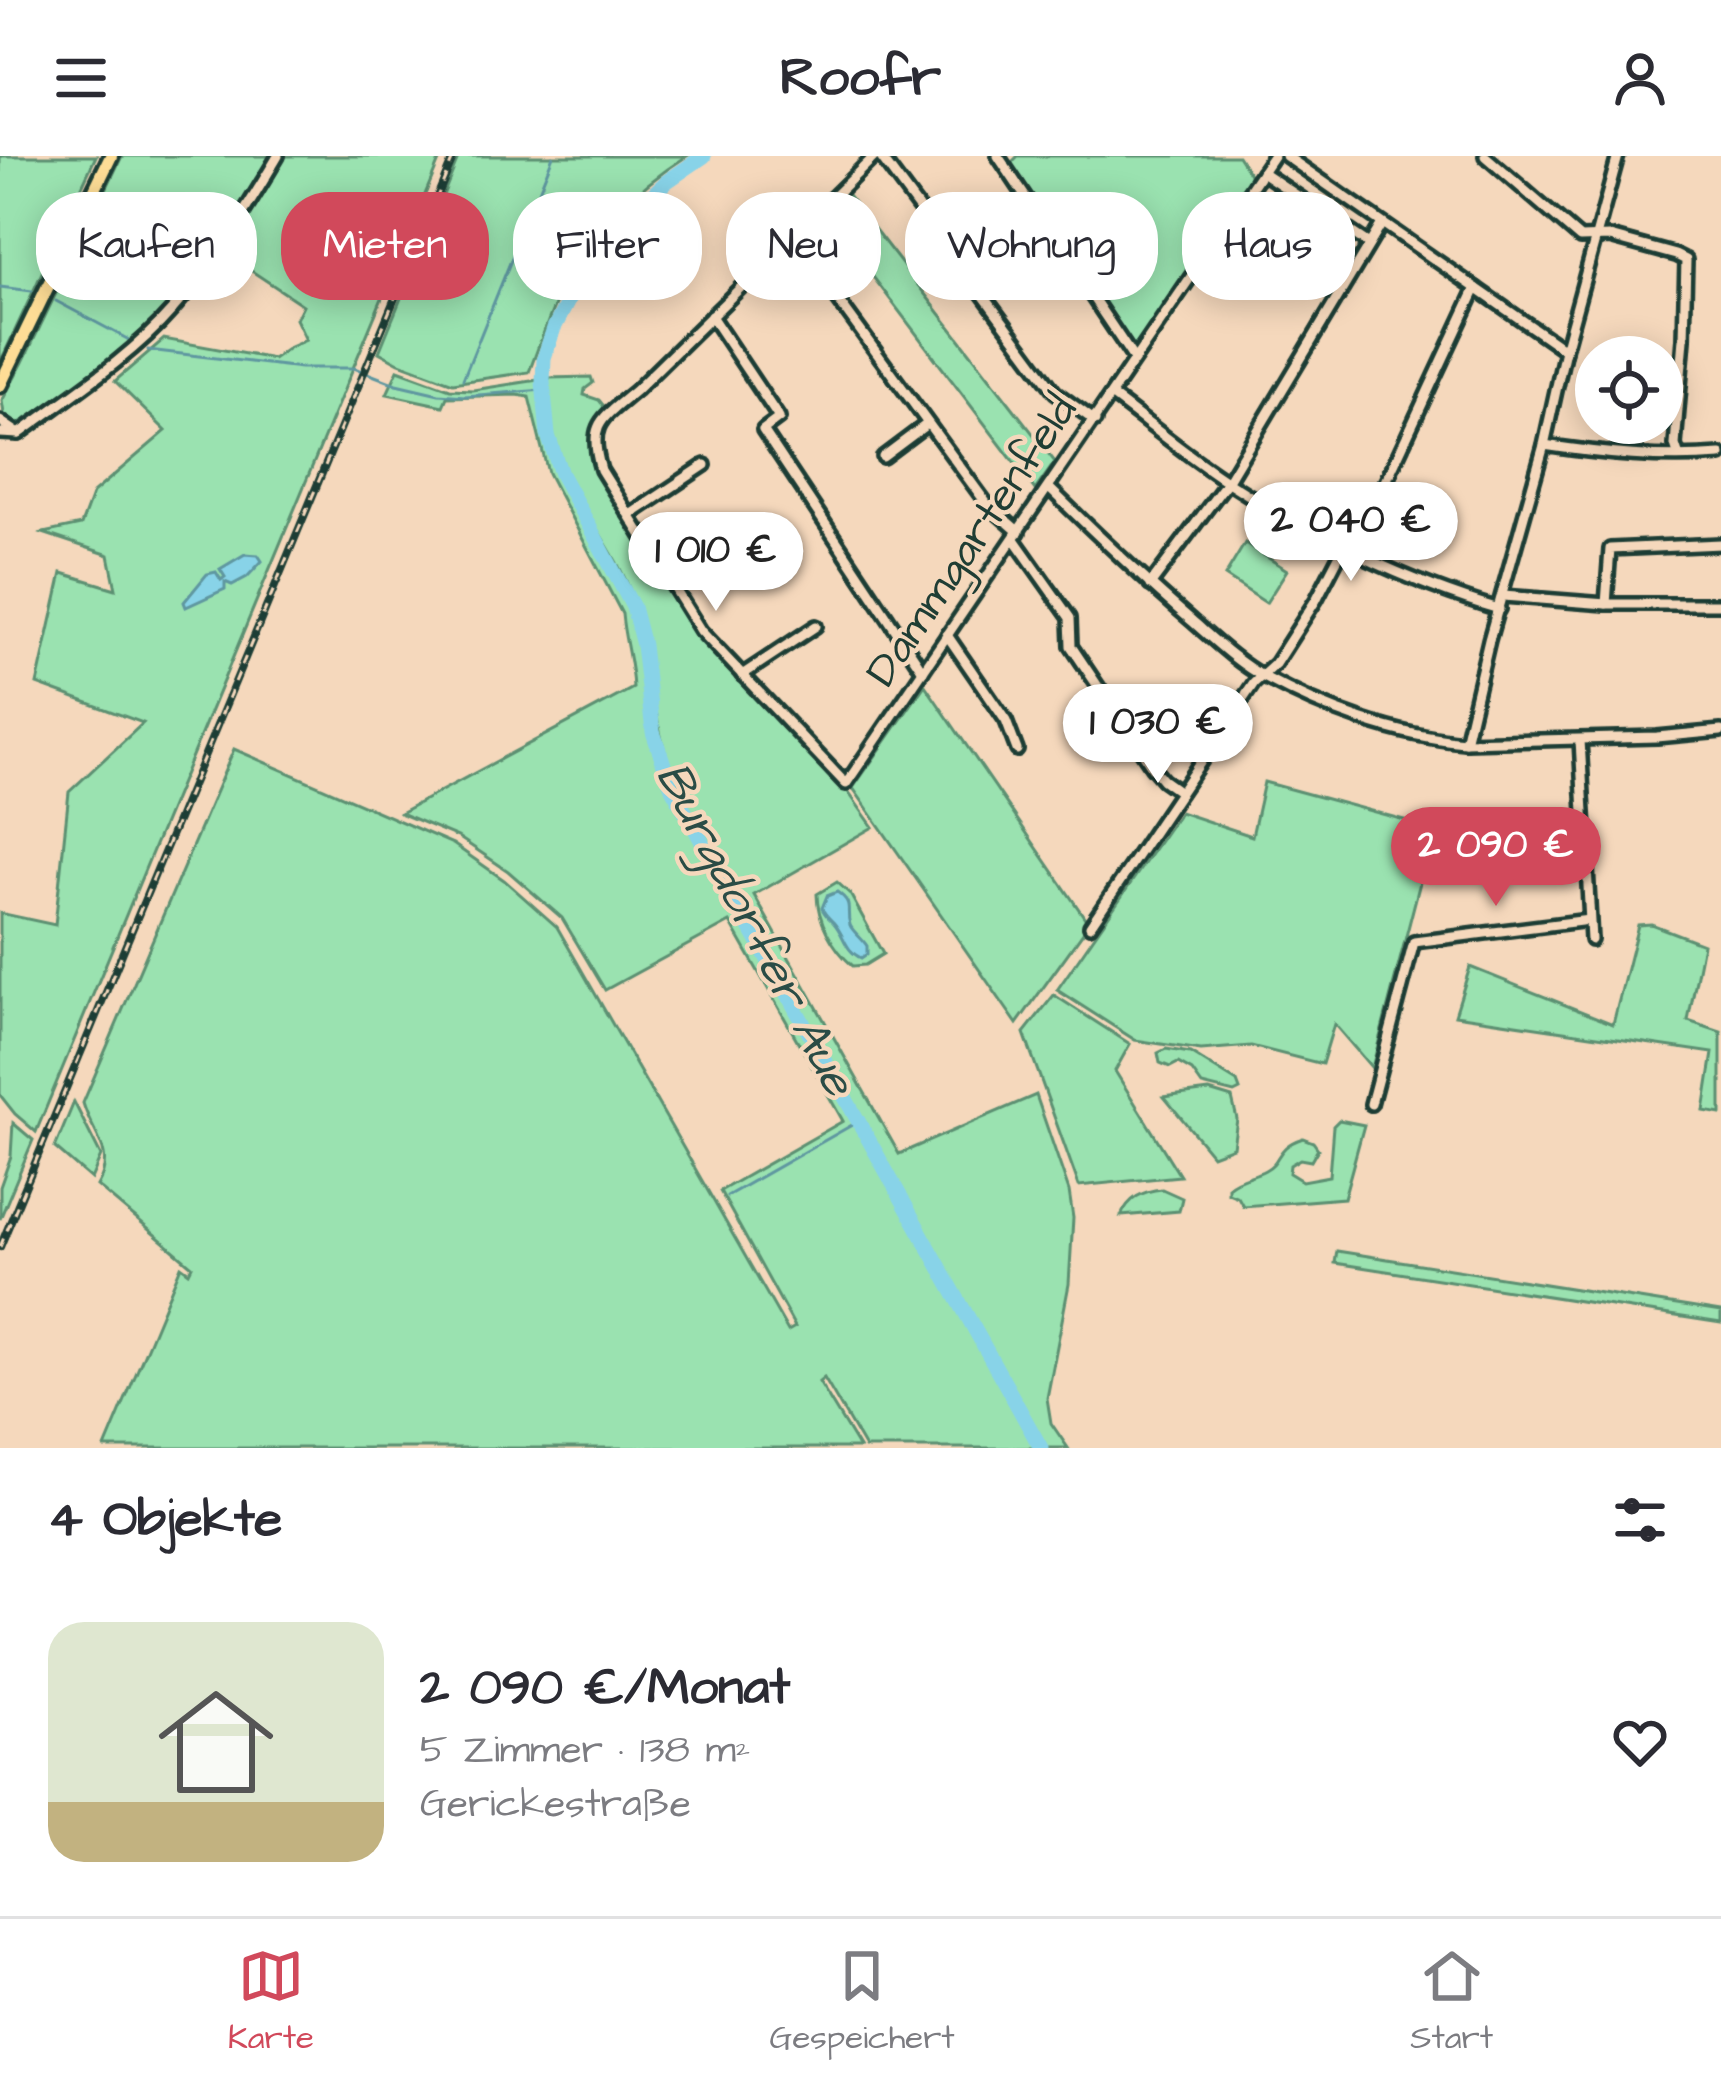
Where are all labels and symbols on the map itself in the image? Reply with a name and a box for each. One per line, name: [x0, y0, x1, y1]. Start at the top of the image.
street label: Dammgartenfeld: [851, 383, 1093, 699]
pin: 2 040 €: [1240, 482, 1462, 584]
pin: 1 010 €: [605, 512, 827, 614]
pin: 1 030 €: [1047, 684, 1269, 786]
water label: Burgdorfer Aue: [637, 751, 872, 1110]
pin: 2 090 €: [1385, 807, 1607, 909]

